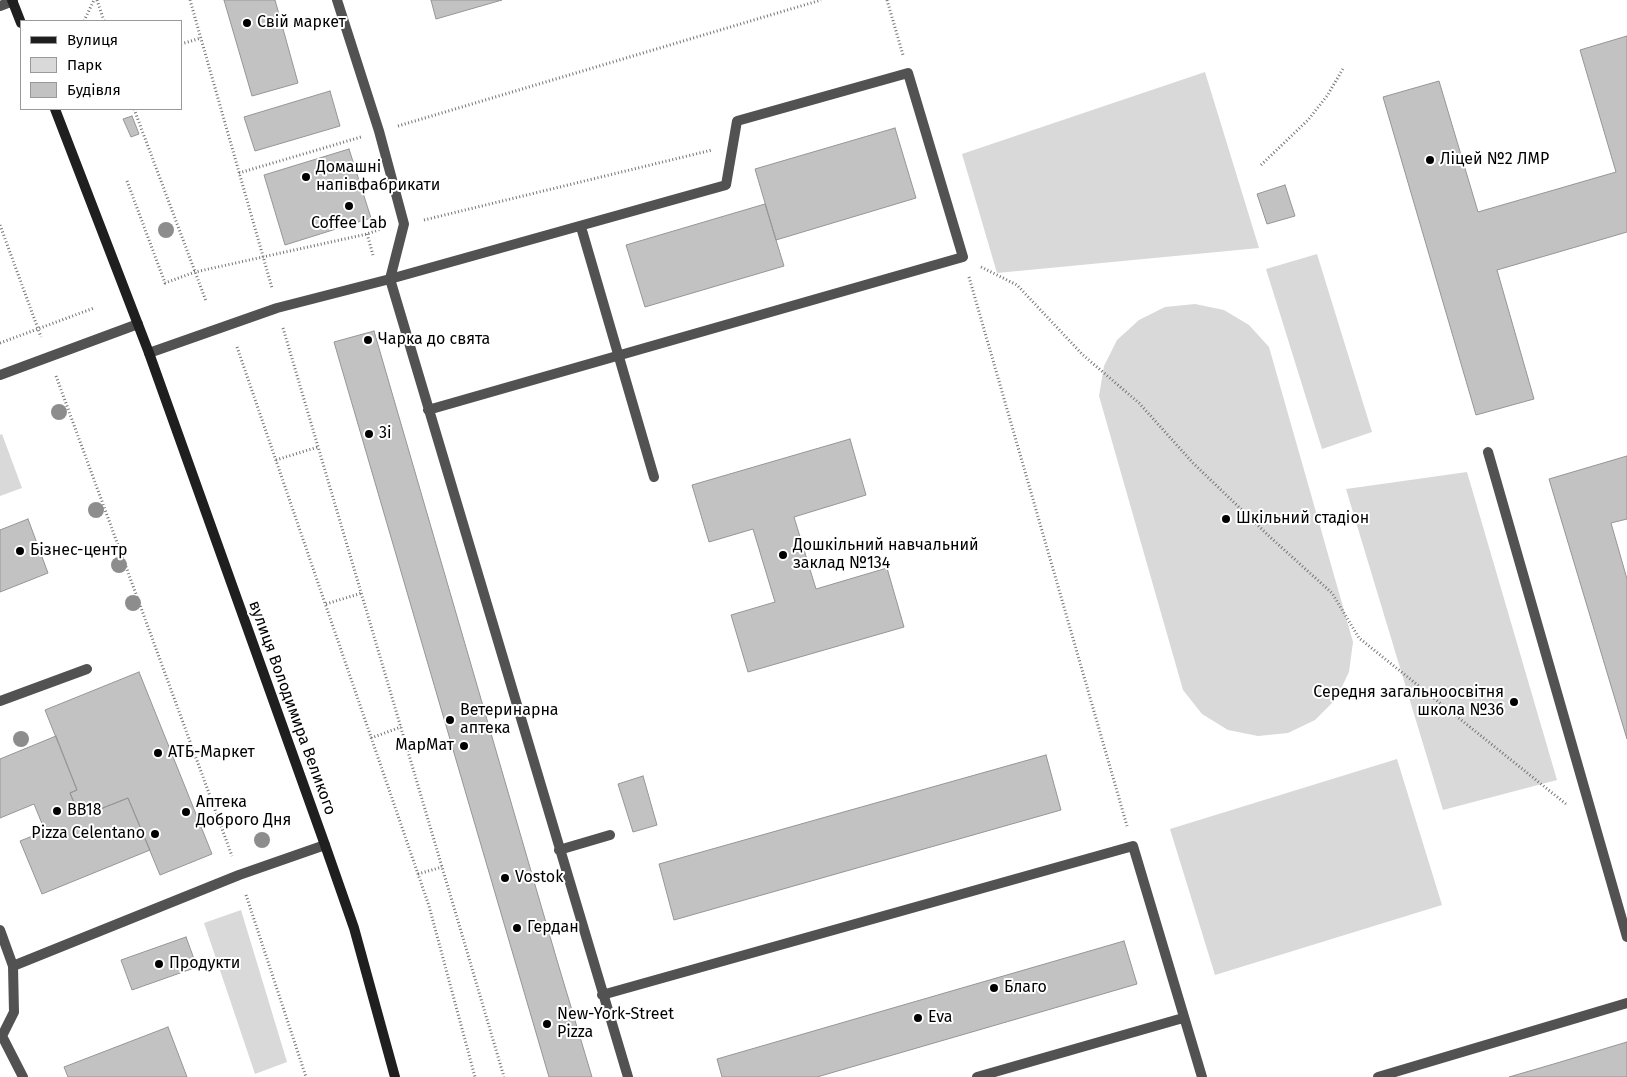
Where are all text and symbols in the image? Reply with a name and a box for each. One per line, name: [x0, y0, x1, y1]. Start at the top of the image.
place label: Свій маркет: [257, 13, 346, 33]
marker: Свій маркет: [241, 17, 253, 29]
legend: [20, 20, 182, 110]
text: Вулиця: [67, 31, 118, 49]
text: Парк: [67, 56, 102, 74]
text: Будівля: [67, 81, 121, 99]
place label: Ліцей №2 ЛМР: [1440, 150, 1549, 170]
marker: Ліцей №2 ЛМР: [1424, 154, 1436, 166]
place label: Домашні напівфабрикати: [316, 158, 440, 196]
marker: Домашні напівфабрикати: [300, 171, 312, 183]
marker: Coffee Lab: [343, 200, 355, 212]
place label: Coffee Lab: [311, 214, 387, 234]
place label: Чарка до свята: [378, 330, 490, 350]
marker: Чарка до свята: [362, 334, 374, 346]
place label: 3і: [379, 424, 391, 444]
marker: 3і: [363, 428, 375, 440]
place label: Шкільний стадіон: [1236, 509, 1369, 529]
marker: Шкільний стадіон: [1220, 513, 1232, 525]
place label: Дошкільний навчальний заклад №134: [793, 536, 979, 574]
place label: Бізнес-центр: [30, 541, 128, 561]
marker: Бізнес-центр: [14, 545, 26, 557]
marker: Дошкільний навчальний заклад №134: [777, 549, 789, 561]
street label: вулиця Володимира Великого: [244, 598, 340, 818]
place label: Середня загальноосвітня школа №36: [1313, 683, 1504, 721]
marker: Середня загальноосвітня школа №36: [1508, 696, 1520, 708]
place label: Ветеринарна аптека: [460, 701, 559, 739]
marker: Ветеринарна аптека: [444, 714, 456, 726]
place label: МарМат: [395, 736, 454, 756]
marker: МарМат: [458, 740, 470, 752]
place label: АТБ-Маркет: [168, 743, 255, 763]
marker: АТБ-Маркет: [152, 747, 164, 759]
place label: Аптека Доброго Дня: [196, 793, 291, 831]
place label: BB18: [67, 801, 102, 821]
marker: BB18: [51, 805, 63, 817]
marker: Аптека Доброго Дня: [180, 806, 192, 818]
place label: Pizza Celentano: [31, 824, 145, 844]
marker: Pizza Celentano: [149, 828, 161, 840]
place label: Vostok: [515, 868, 563, 888]
marker: Vostok: [499, 872, 511, 884]
place label: Гердан: [527, 918, 579, 938]
marker: Гердан: [511, 922, 523, 934]
place label: Продукти: [169, 954, 240, 974]
marker: Продукти: [153, 958, 165, 970]
place label: Благо: [1004, 978, 1047, 998]
marker: Благо: [988, 982, 1000, 994]
place label: New-York-Street Pizza: [557, 1005, 674, 1043]
place label: Eva: [928, 1008, 953, 1028]
marker: Eva: [912, 1012, 924, 1024]
marker: New-York-Street Pizza: [541, 1018, 553, 1030]

